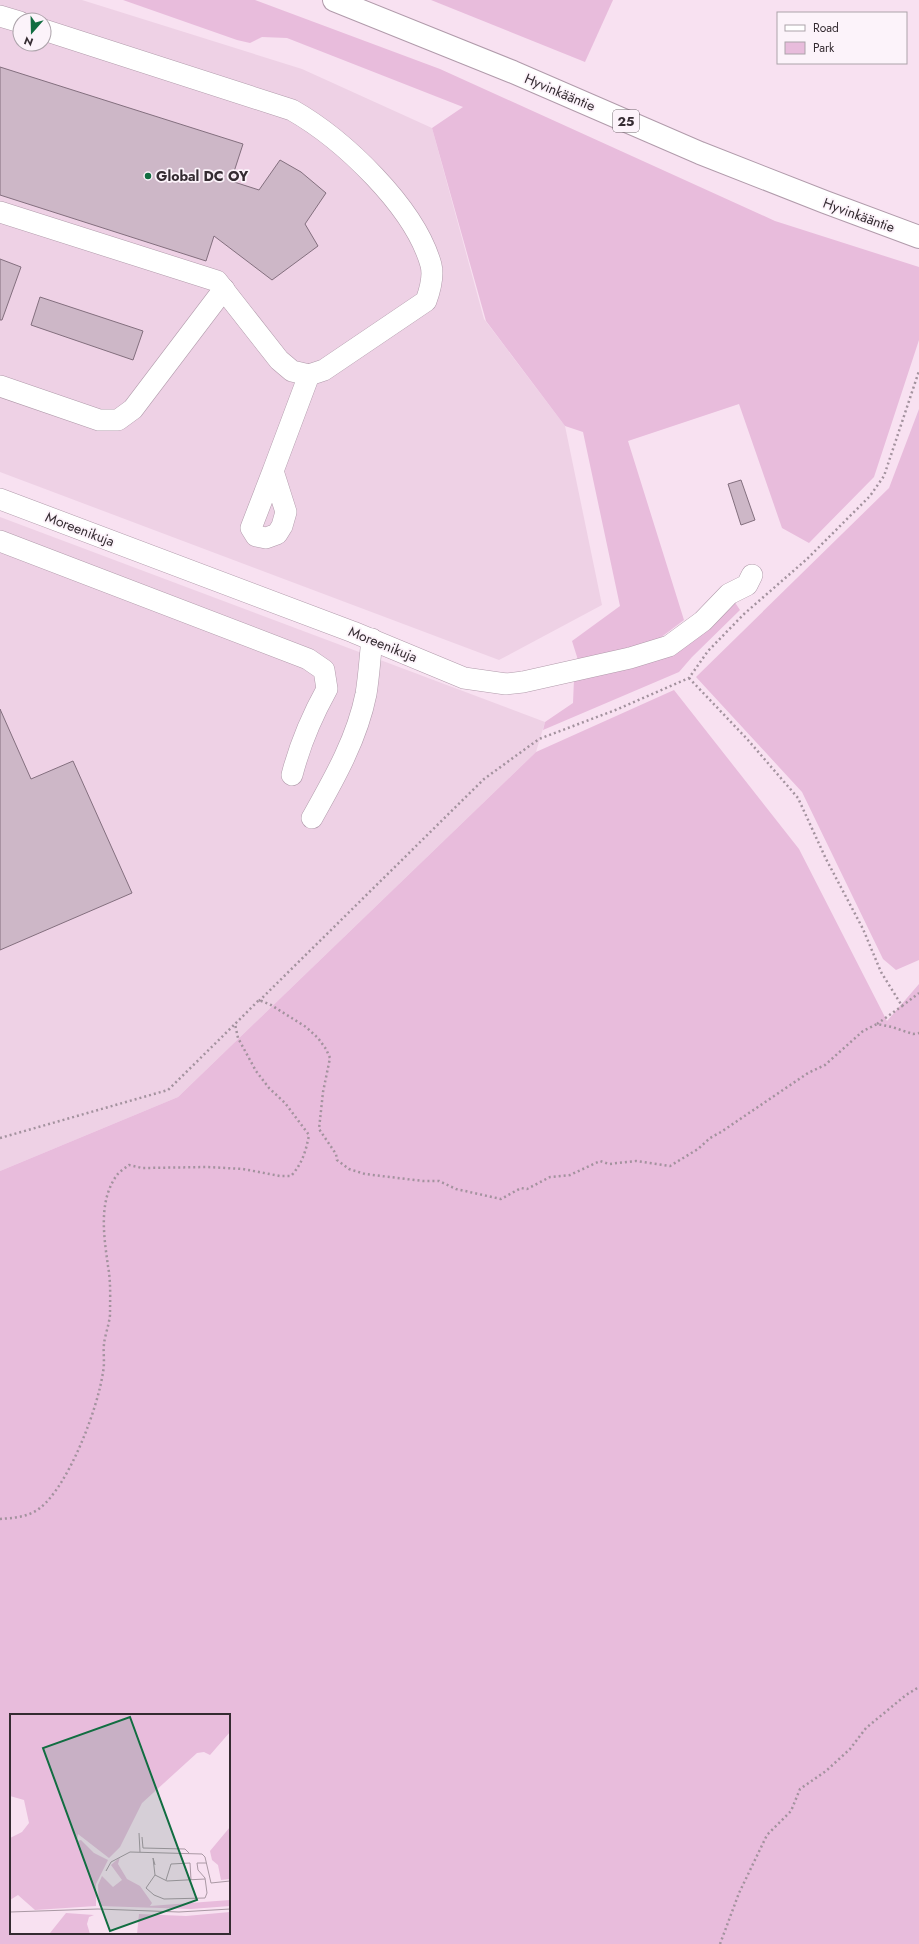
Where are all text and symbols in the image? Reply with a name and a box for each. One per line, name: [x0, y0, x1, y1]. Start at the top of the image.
north arrow: [12, 12, 52, 52]
legend: [777, 12, 907, 64]
text: Road: [813, 19, 839, 37]
text: N: [22, 32, 35, 50]
text: Park: [813, 39, 835, 57]
street label: Hyvinkääntie: [522, 68, 598, 116]
road number: 25: [613, 110, 639, 132]
place label: Global DC OY: [156, 166, 249, 186]
marker: Global DC OY: [143, 171, 153, 181]
street label: Hyvinkääntie: [820, 193, 898, 237]
street label: Moreenikuja: [43, 507, 117, 551]
street label: Moreenikuja: [346, 621, 420, 667]
inset map: [10, 1714, 230, 1934]

